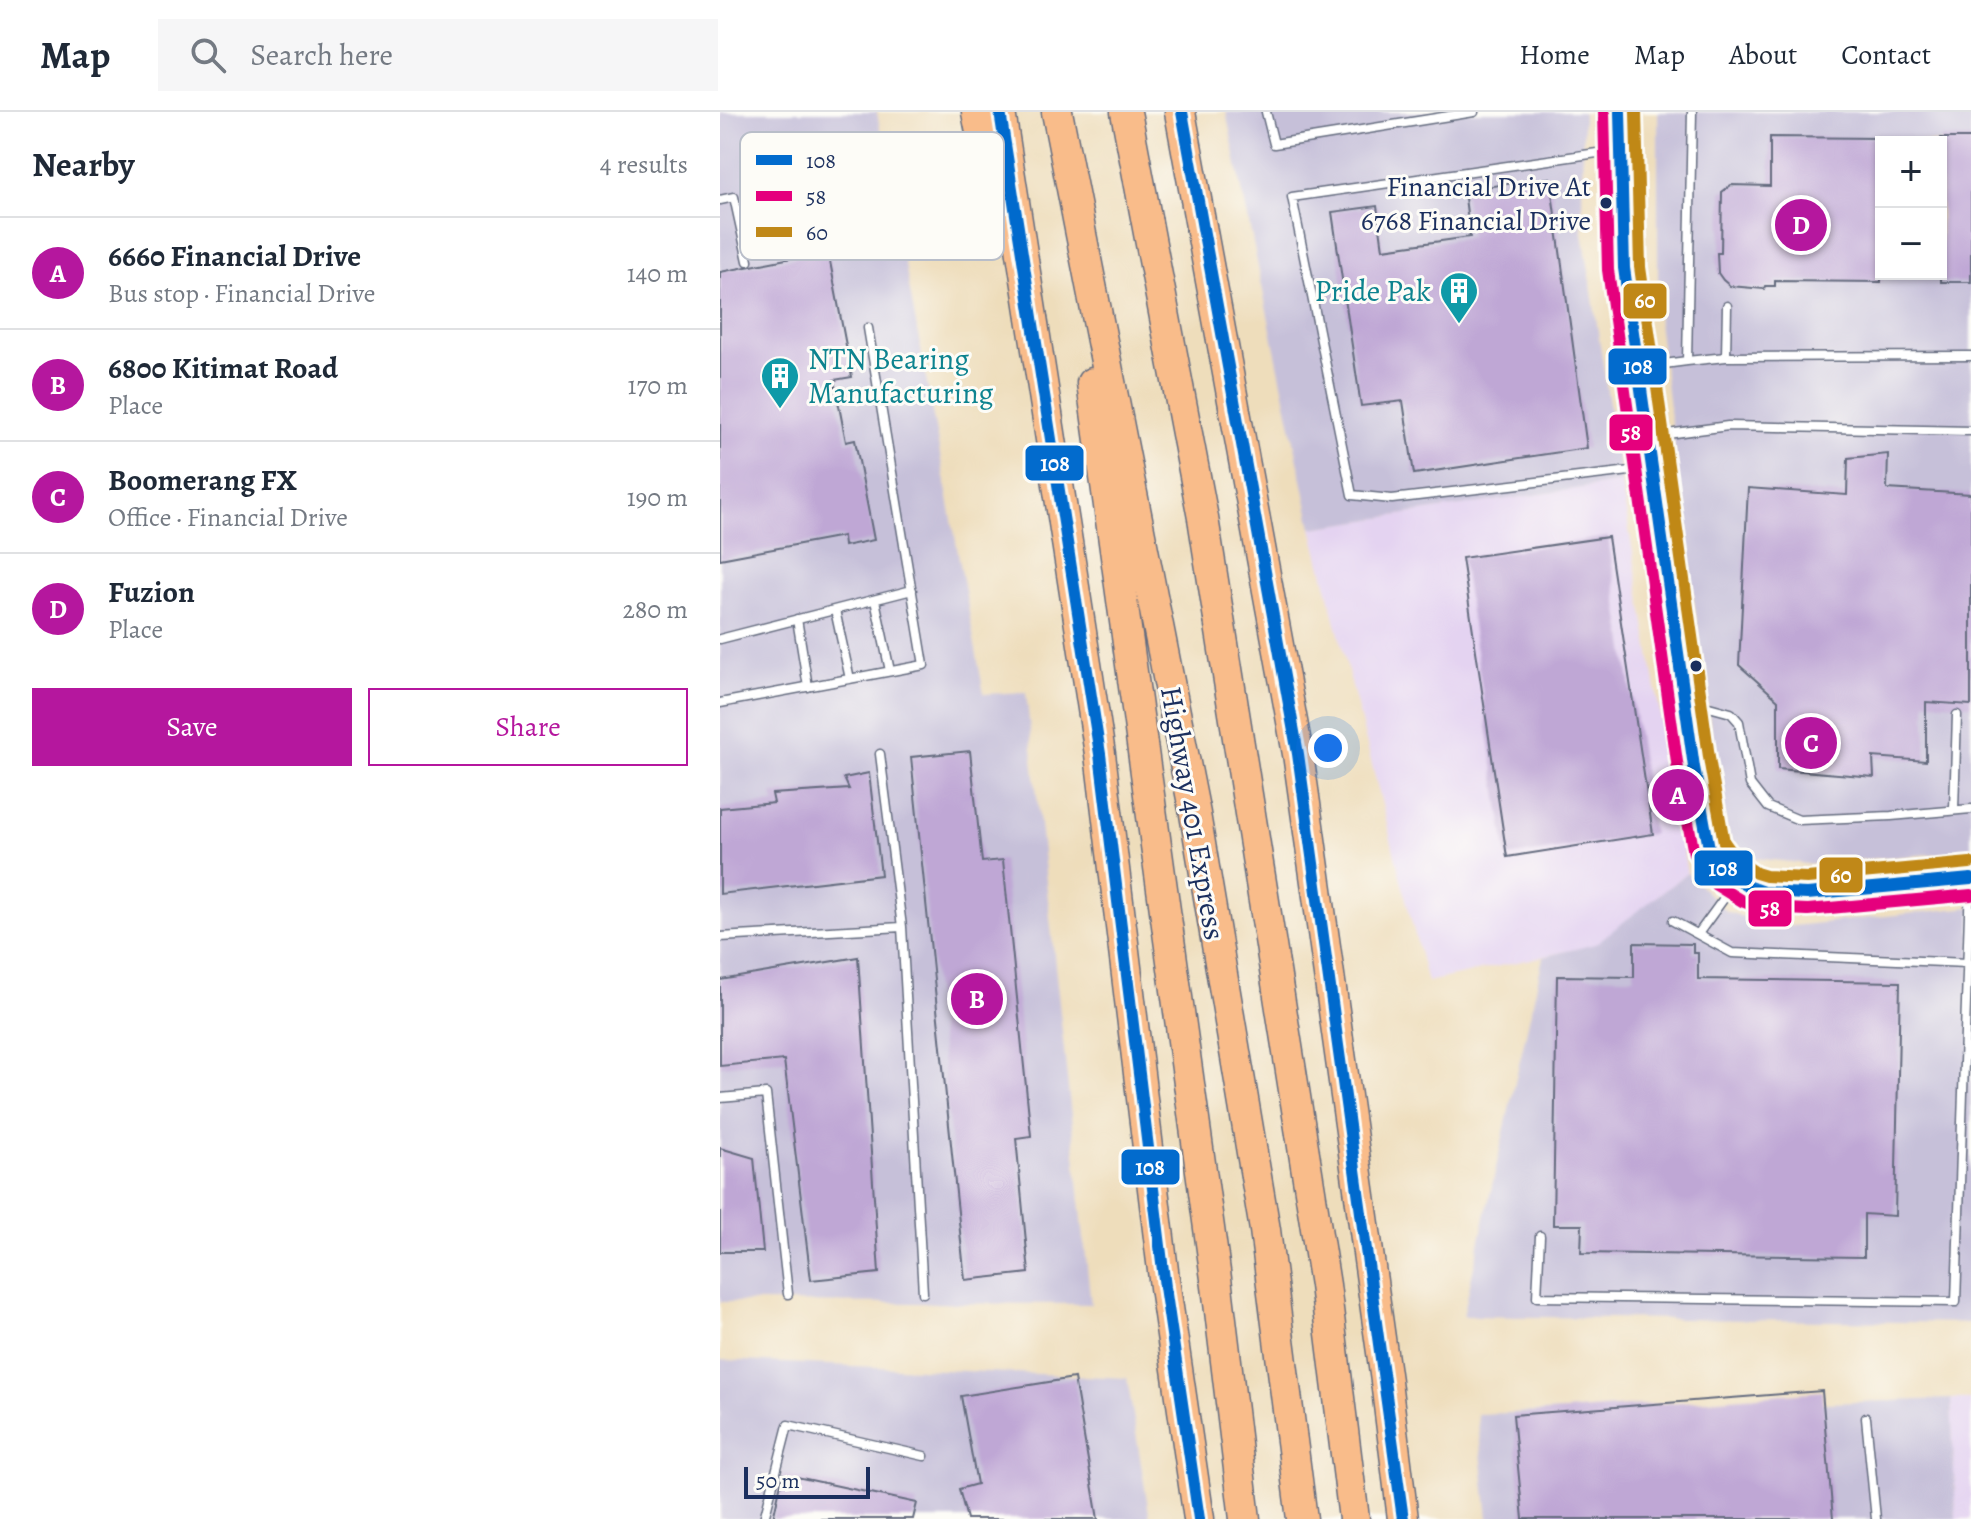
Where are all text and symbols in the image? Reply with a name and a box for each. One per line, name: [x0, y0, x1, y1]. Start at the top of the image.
search box: [158, 19, 718, 91]
text: Map: [40, 29, 110, 81]
icon: search: [186, 33, 230, 77]
text: Search here: [250, 35, 393, 75]
text: Home: [1519, 36, 1590, 74]
text: Map: [1634, 36, 1685, 74]
text: About: [1729, 36, 1797, 74]
text: Contact: [1841, 36, 1931, 74]
legend: [740, 132, 1004, 260]
map controls: [1875, 136, 1947, 280]
button: +: [1875, 136, 1947, 208]
text: Nearby: [32, 141, 135, 188]
text: 108: [806, 146, 836, 176]
text: 4 results: [600, 147, 688, 182]
place label: Financial Drive At 6768 Financial Drive: [1361, 168, 1591, 240]
text: 58: [806, 182, 826, 212]
marker: Financial Drive At 6768 Financial Drive: [1598, 195, 1614, 211]
pin: D: [1775, 195, 1827, 255]
button: −: [1875, 208, 1947, 280]
text: 60: [806, 218, 828, 248]
text: 6660 Financial Drive: [108, 236, 361, 276]
text: A: [50, 256, 66, 291]
text: 140 m: [627, 256, 688, 291]
building icon: Pride Pak: [1438, 270, 1480, 325]
place label: Pride Pak: [1315, 271, 1431, 311]
text: Bus stop · Financial Drive: [108, 276, 375, 311]
line badge: 60: [1622, 282, 1668, 320]
text: 60: [1634, 286, 1656, 316]
place label: NTN Bearing Manufacturing: [808, 339, 994, 413]
line badge: 108: [1607, 347, 1668, 386]
text: 6800 Kitimat Road: [108, 348, 338, 388]
text: 108: [1623, 352, 1653, 382]
building icon: NTN Bearing Manufacturing: [759, 355, 801, 410]
text: B: [50, 368, 66, 403]
text: 170 m: [628, 368, 688, 403]
text: Place: [108, 388, 163, 423]
line badge: 58: [1608, 413, 1654, 452]
text: 58: [1621, 418, 1641, 448]
line badge: 108: [1024, 444, 1085, 482]
text: 108: [1040, 449, 1070, 479]
text: Boomerang FX: [108, 460, 297, 500]
text: C: [50, 480, 66, 515]
text: 190 m: [627, 480, 688, 515]
text: Office · Financial Drive: [108, 500, 348, 535]
text: Fuzion: [108, 572, 195, 612]
text: D: [49, 592, 67, 627]
text: 280 m: [622, 592, 688, 627]
text: Place: [108, 612, 163, 647]
unlabelled marker: [1688, 658, 1704, 674]
street label: Highway 401 Express: [1151, 683, 1235, 943]
button: Save: [32, 688, 352, 766]
button: Share: [368, 688, 688, 766]
pin: C: [1785, 713, 1837, 773]
your location: [1308, 728, 1348, 768]
pin: A: [1652, 765, 1704, 825]
line badge: 108: [1693, 849, 1754, 887]
text: 108: [1708, 854, 1738, 884]
line badge: 60: [1818, 856, 1864, 894]
text: 60: [1830, 861, 1852, 891]
line badge: 58: [1747, 889, 1793, 928]
text: 58: [1760, 894, 1780, 924]
pin: B: [951, 969, 1003, 1029]
line badge: 108: [1120, 1148, 1181, 1186]
text: 108: [1135, 1153, 1165, 1183]
scale bar: [744, 1463, 870, 1499]
text: 50 m: [756, 1466, 800, 1496]

